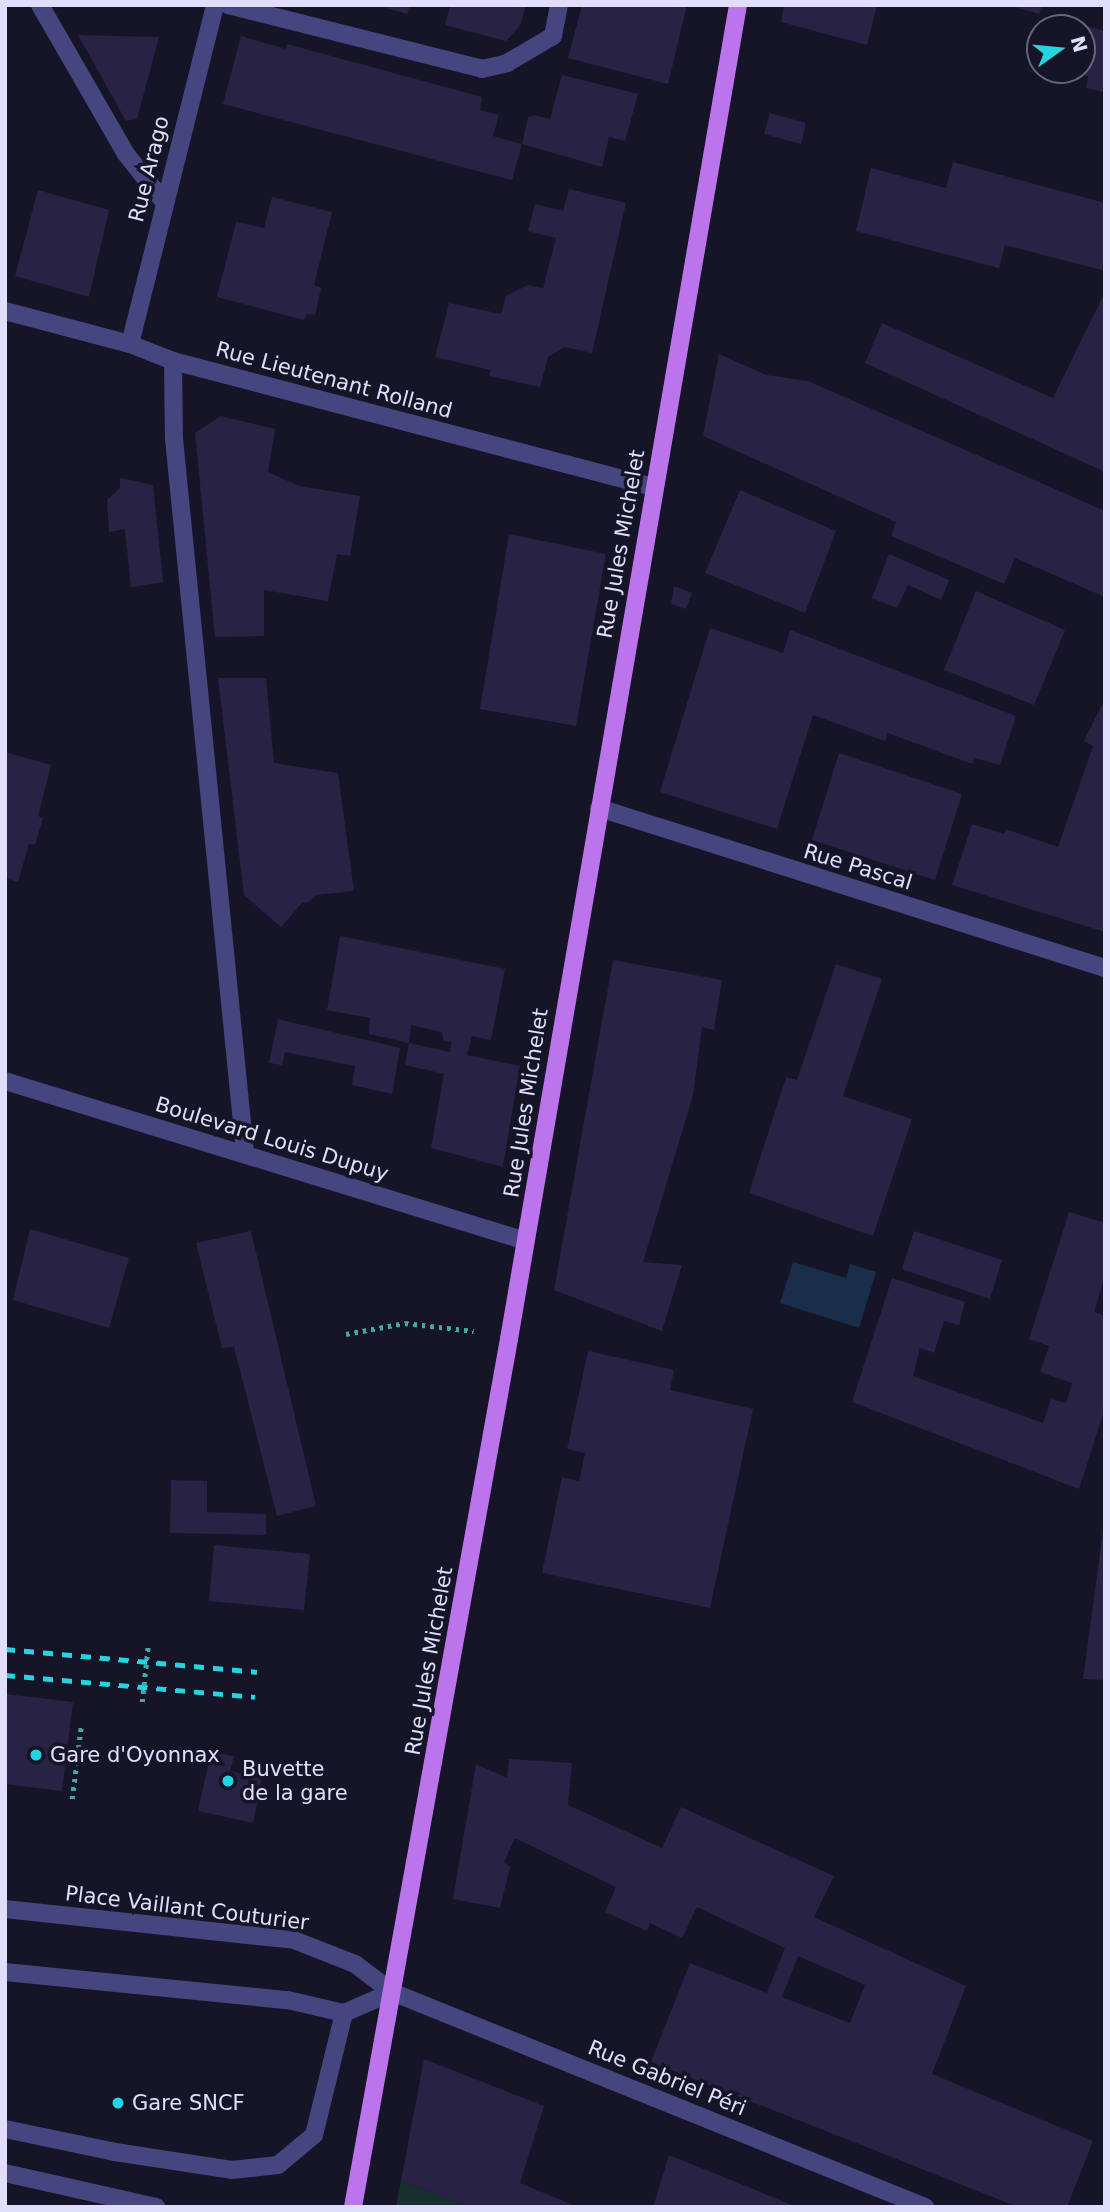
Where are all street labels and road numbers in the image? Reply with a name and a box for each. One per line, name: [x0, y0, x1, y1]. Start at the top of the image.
street label: Rue Arago: [124, 113, 174, 225]
street label: Rue Lieutenant Rolland: [213, 336, 455, 424]
street label: Rue Jules Michelet: [592, 448, 650, 640]
street label: Rue Pascal: [801, 839, 915, 895]
street label: Rue Jules Michelet: [499, 1007, 553, 1199]
street label: Boulevard Louis Dupuy: [152, 1092, 392, 1186]
street label: Rue Jules Michelet: [400, 1565, 458, 1757]
street label: Place Vaillant Couturier: [64, 1881, 310, 1935]
street label: Rue Gabriel Péri: [584, 2035, 750, 2121]

